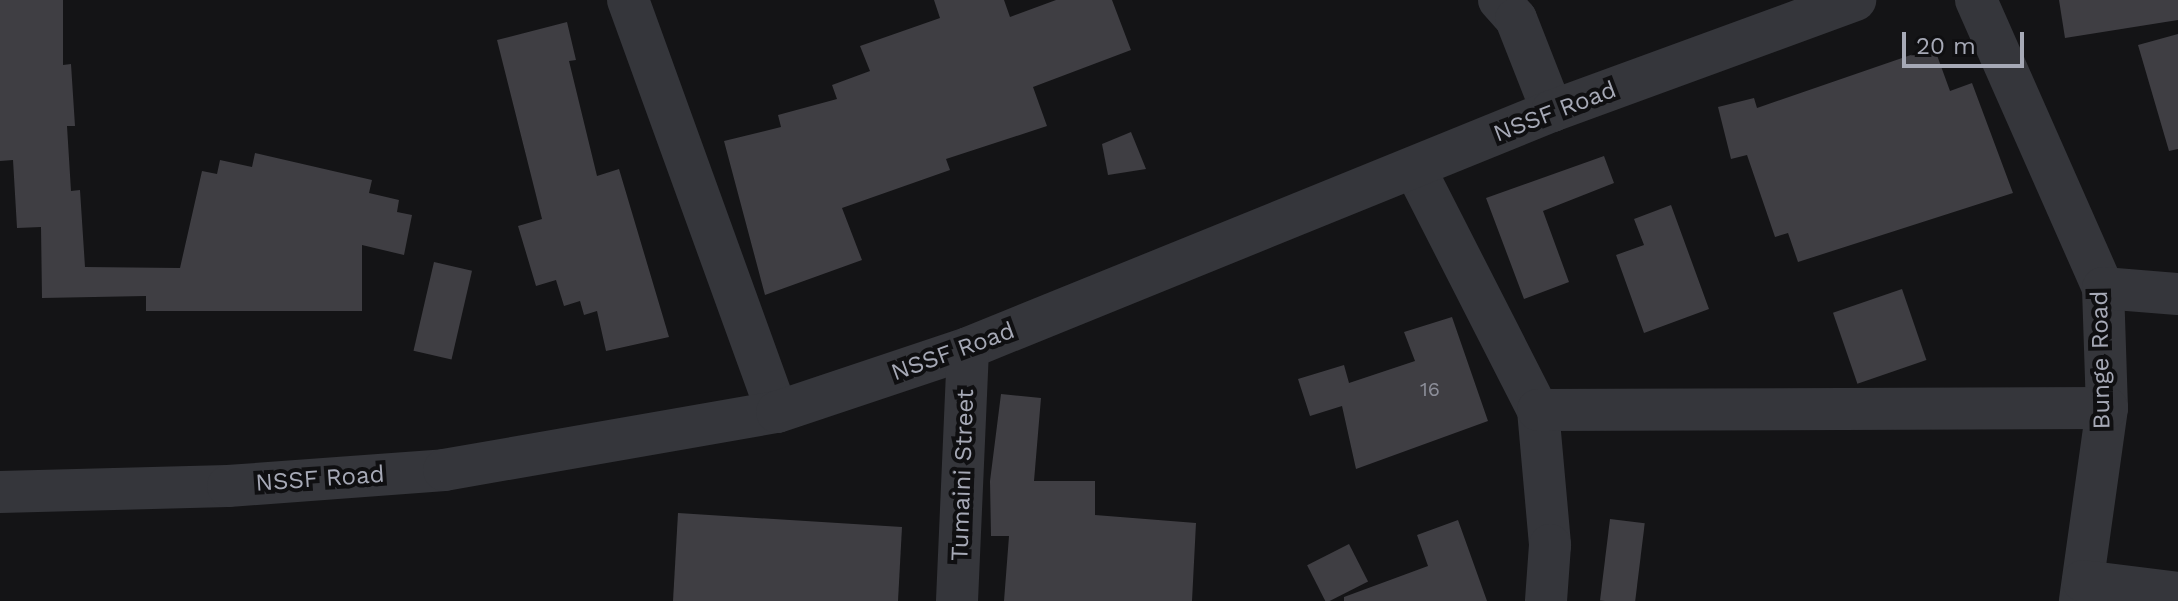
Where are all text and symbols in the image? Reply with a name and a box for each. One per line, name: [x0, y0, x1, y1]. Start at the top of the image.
scale bar: [1906, 16, 2028, 66]
text: 20 m: [1916, 32, 1976, 60]
street label: NSSF Road: [1489, 75, 1621, 149]
street label: Bunge Road: [2085, 290, 2117, 430]
street label: NSSF Road: [887, 316, 1019, 388]
house number: 16: [1420, 377, 1440, 401]
street label: Tumaini Street: [946, 388, 980, 562]
street label: NSSF Road: [254, 460, 386, 498]

